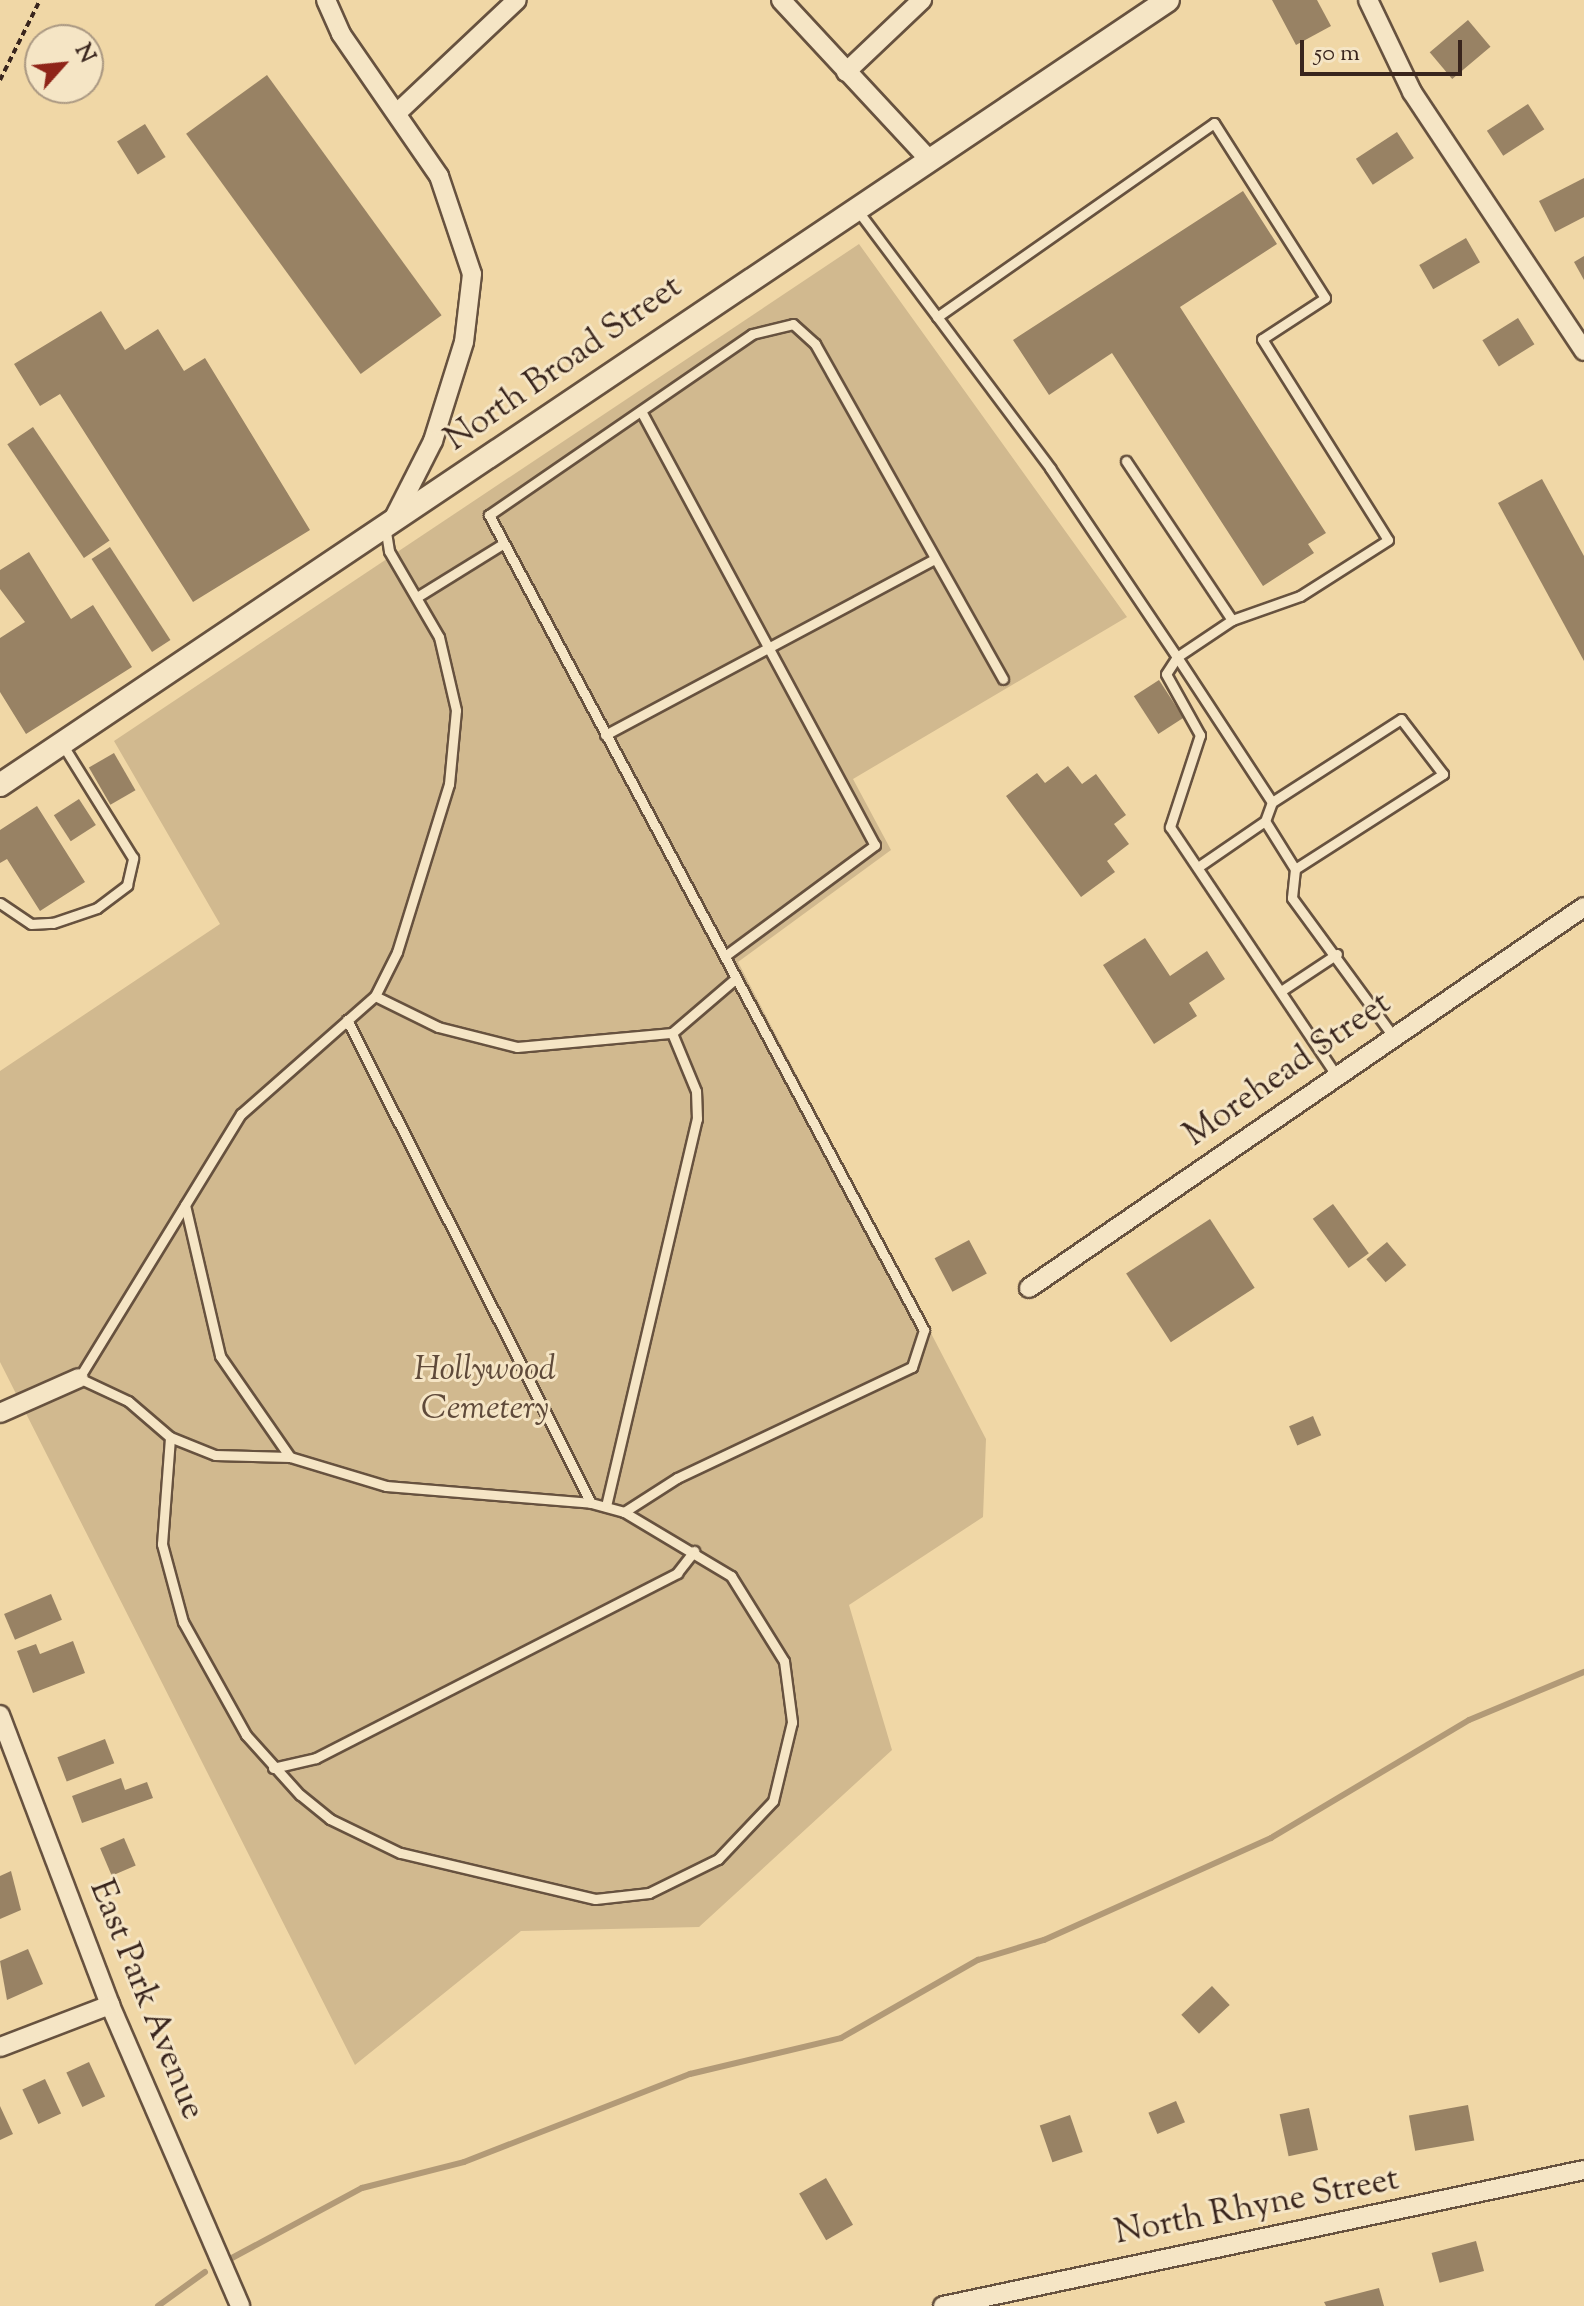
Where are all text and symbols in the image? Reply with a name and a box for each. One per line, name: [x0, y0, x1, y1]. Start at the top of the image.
north arrow: [24, 24, 104, 104]
scale bar: [1304, 24, 1466, 74]
text: 50 m: [1314, 37, 1360, 71]
text: N: [65, 39, 102, 69]
street label: North Broad Street: [438, 267, 690, 461]
street label: Morehead Street: [1177, 984, 1399, 1156]
park label: Hollywood Cemetery: [414, 1350, 556, 1430]
street label: East Park Avenue: [79, 1874, 213, 2126]
street label: North Rhyne Street: [1112, 2159, 1402, 2255]

